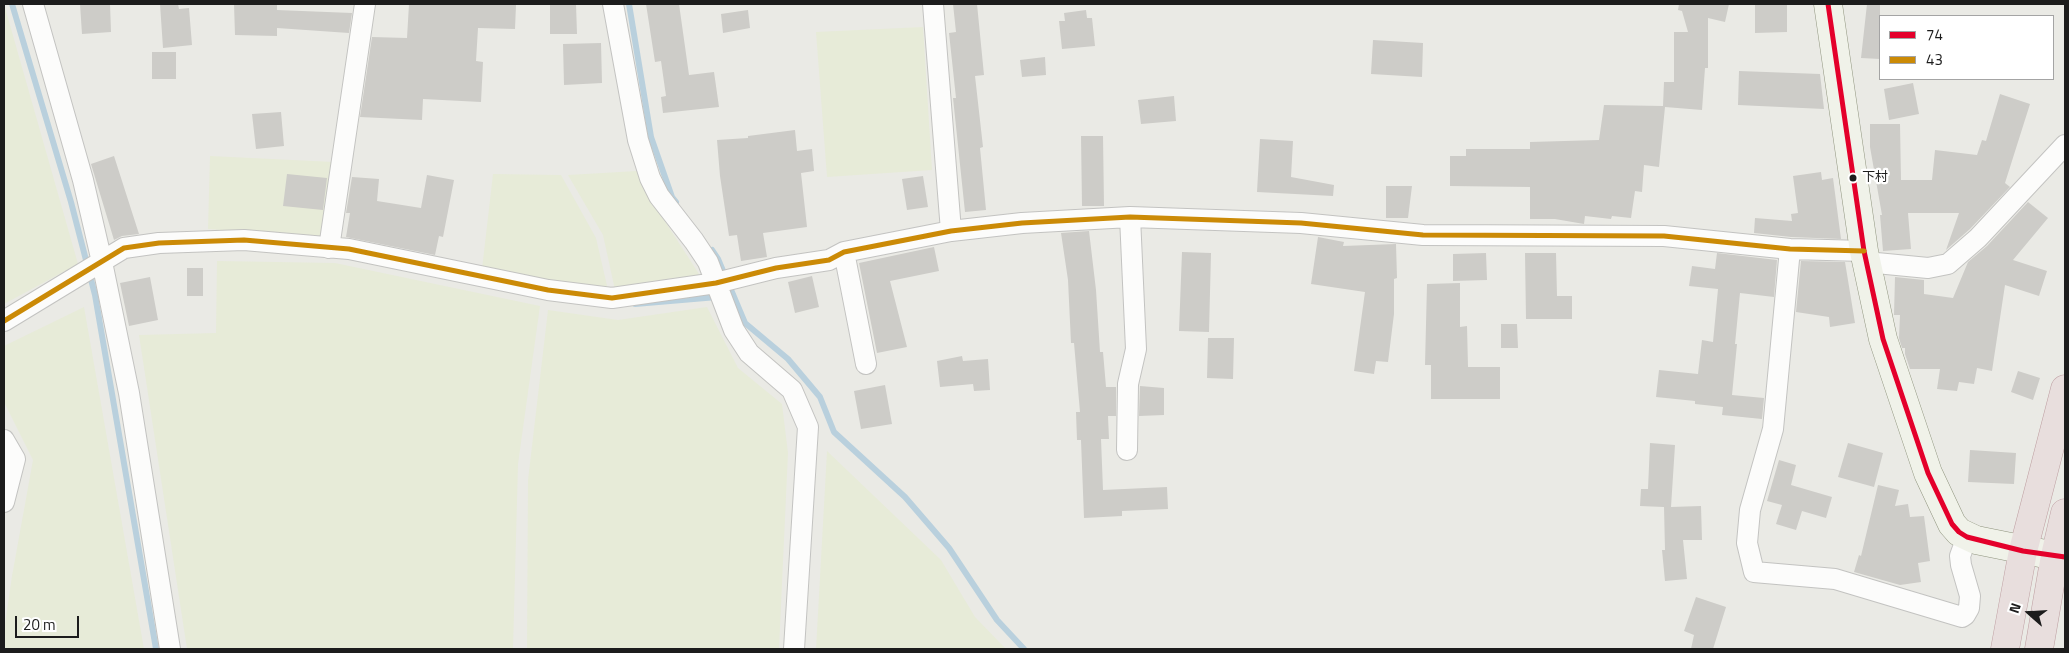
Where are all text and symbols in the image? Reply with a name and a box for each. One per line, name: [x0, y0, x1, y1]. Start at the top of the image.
legend: [1879, 15, 2054, 80]
text: 74: [1926, 23, 1943, 46]
text: 43: [1926, 48, 1943, 71]
place label: 下村: [1862, 170, 1888, 186]
marker: 下村: [1848, 173, 1858, 183]
north arrow: [2004, 588, 2054, 638]
text: N: [2003, 600, 2026, 616]
scale bar: [18, 606, 81, 638]
text: 20 m: [23, 613, 56, 636]

